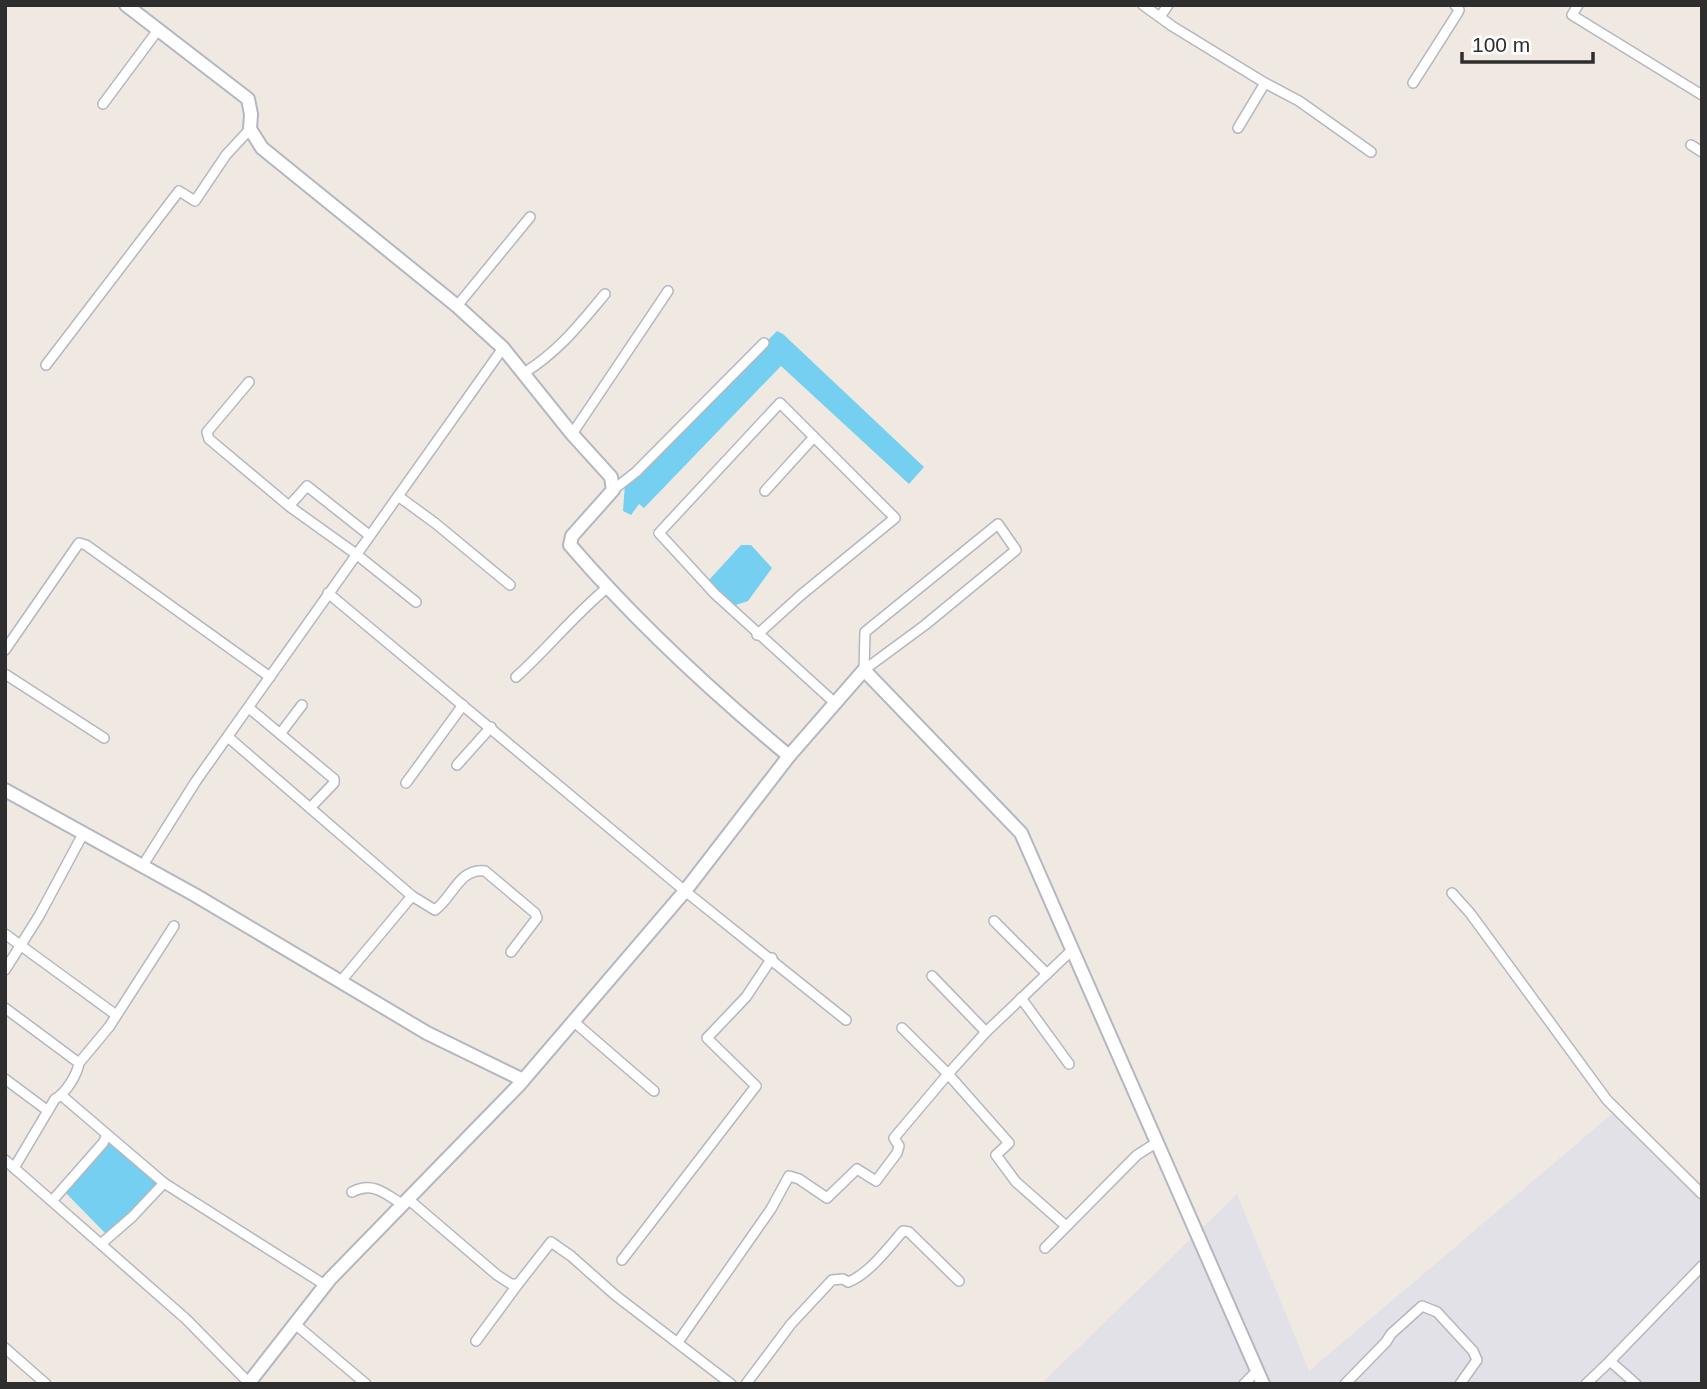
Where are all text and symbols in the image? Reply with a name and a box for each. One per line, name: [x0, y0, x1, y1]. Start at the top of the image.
scale bar: [1462, 21, 1593, 65]
text: 100 m: [1472, 33, 1530, 56]

